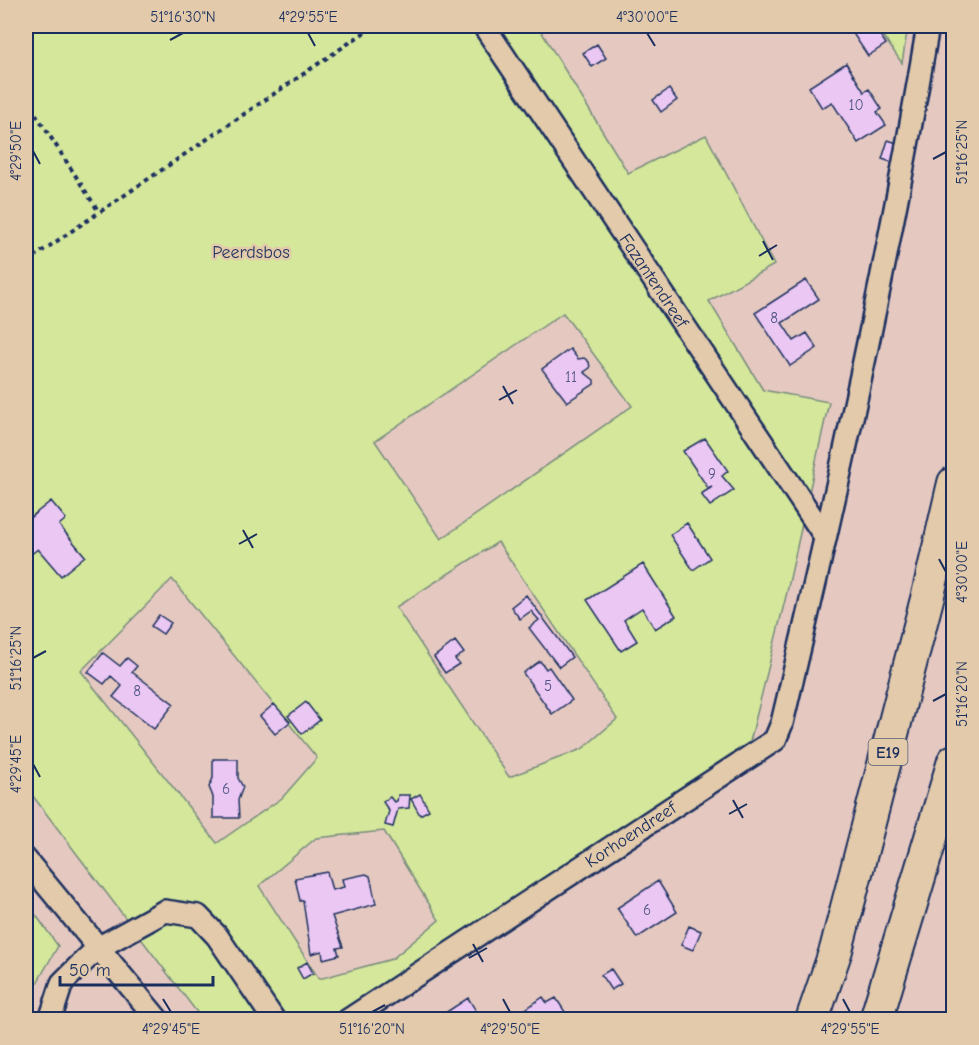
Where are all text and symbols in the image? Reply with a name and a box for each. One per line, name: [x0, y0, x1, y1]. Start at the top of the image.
text: 51°16'30"N: [150, 8, 216, 26]
text: 4°29'55"E: [278, 8, 338, 26]
text: 4°30'00"E: [616, 8, 678, 26]
house number: 10: [848, 96, 864, 114]
text: 51°16'25"N: [953, 120, 971, 184]
text: 4°29'50"E: [7, 121, 25, 181]
street label: Fazantendreef: [615, 230, 693, 332]
park label: Peerdsbos: [212, 242, 290, 263]
house number: 8: [770, 309, 778, 327]
house number: 11: [565, 368, 577, 386]
house number: 9: [708, 465, 716, 483]
text: 4°30'00"E: [953, 541, 971, 603]
text: 51°16'25"N: [7, 626, 25, 690]
text: 51°16'20"N: [953, 661, 971, 727]
house number: 5: [544, 677, 552, 695]
house number: 8: [133, 682, 141, 700]
text: 4°29'45"E: [7, 735, 25, 793]
road number: E19: [868, 739, 908, 765]
house number: 6: [222, 780, 230, 798]
street label: Korhoendreef: [582, 797, 681, 872]
house number: 6: [643, 901, 651, 919]
scale bar: [60, 949, 213, 987]
text: 50 m: [69, 960, 111, 981]
text: 4°29'45"E: [142, 1020, 200, 1038]
text: 51°16'20"N: [339, 1020, 405, 1038]
text: 4°29'50"E: [480, 1020, 540, 1038]
text: 4°29'55"E: [820, 1020, 880, 1038]

